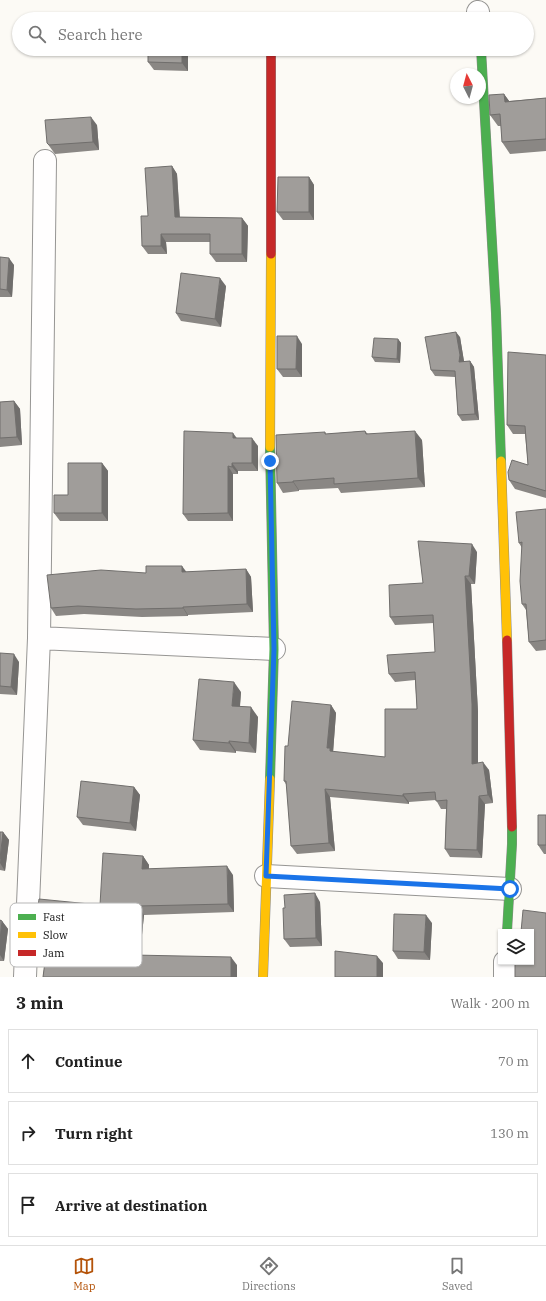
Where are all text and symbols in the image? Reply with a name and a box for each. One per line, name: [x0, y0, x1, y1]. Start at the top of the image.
search box: [12, 12, 534, 56]
icon: search: [26, 23, 48, 45]
text: Search here: [58, 25, 143, 44]
north arrow: [450, 68, 486, 104]
route end: [261, 452, 279, 470]
route start: [501, 880, 519, 898]
legend: [10, 903, 142, 967]
text: Fast: [43, 910, 65, 924]
text: Slow: [43, 928, 68, 942]
map controls: [498, 929, 534, 965]
button: layers: [498, 929, 534, 965]
text: Jam: [43, 946, 65, 960]
text: 3 min: [16, 992, 64, 1014]
text: Walk · 200 m: [451, 995, 530, 1012]
icon: ahead: [17, 1050, 39, 1072]
text: Continue: [55, 1052, 122, 1071]
text: 70 m: [498, 1053, 529, 1070]
icon: right: [17, 1122, 39, 1144]
text: Turn right: [55, 1124, 133, 1143]
text: 130 m: [490, 1125, 529, 1142]
icon: arrive: [17, 1194, 39, 1216]
text: Arrive at destination: [55, 1196, 207, 1215]
tab: Map: [73, 1255, 96, 1293]
tab: Directions: [242, 1255, 296, 1293]
tab: Saved: [442, 1255, 473, 1293]

